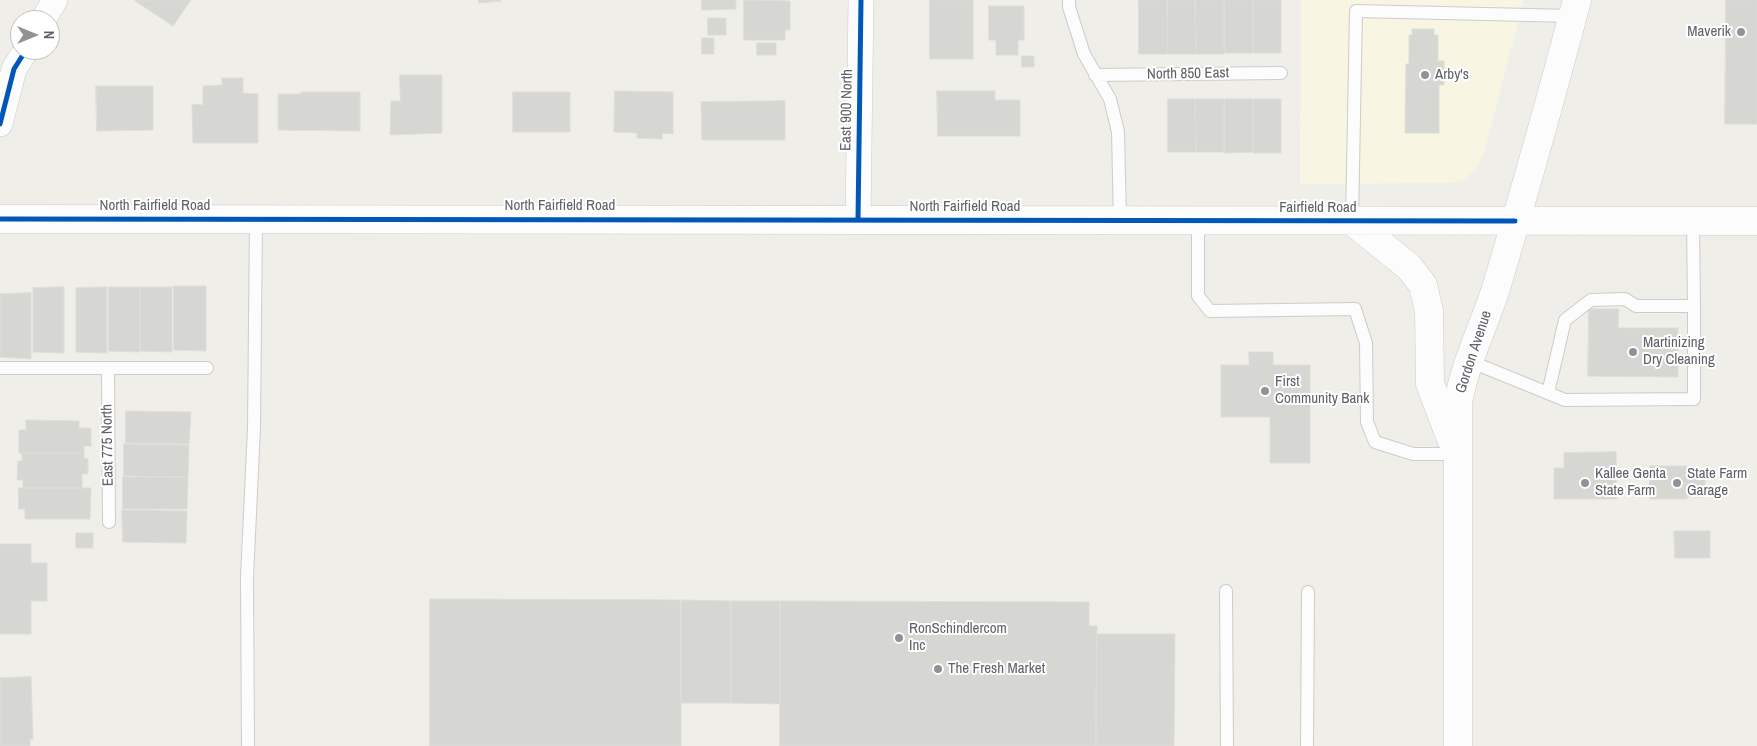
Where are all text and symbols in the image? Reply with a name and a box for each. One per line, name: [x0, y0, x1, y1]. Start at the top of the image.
north arrow: [10, 10, 60, 60]
place label: Maverik: [1687, 23, 1731, 41]
marker: Maverik: [1735, 26, 1747, 38]
text: N: [40, 31, 58, 39]
street label: North 850 East: [1147, 64, 1229, 84]
place label: Arby's: [1435, 66, 1469, 84]
street label: East 900 North: [837, 69, 857, 151]
marker: Arby's: [1419, 69, 1431, 81]
street label: North Fairfield Road: [100, 197, 210, 215]
street label: North Fairfield Road: [505, 197, 615, 215]
street label: North Fairfield Road: [910, 198, 1020, 216]
street label: Fairfield Road: [1279, 199, 1357, 217]
street label: Gordon Avenue: [1452, 308, 1496, 396]
place label: Martinizing Dry Cleaning: [1643, 334, 1715, 369]
marker: Martinizing Dry Cleaning: [1627, 346, 1639, 358]
place label: First Community Bank: [1275, 373, 1369, 408]
marker: First Community Bank: [1259, 385, 1271, 397]
street label: East 775 North: [98, 404, 118, 486]
place label: Kallee Genta State Farm: [1595, 465, 1666, 500]
place label: State Farm Garage: [1687, 465, 1747, 500]
marker: Kallee Genta State Farm: [1579, 477, 1591, 489]
marker: State Farm Garage: [1671, 477, 1683, 489]
place label: RonSchindlercom Inc: [909, 620, 1007, 655]
marker: RonSchindlercom Inc: [893, 632, 905, 644]
place label: The Fresh Market: [948, 660, 1045, 678]
marker: The Fresh Market: [932, 663, 944, 675]

